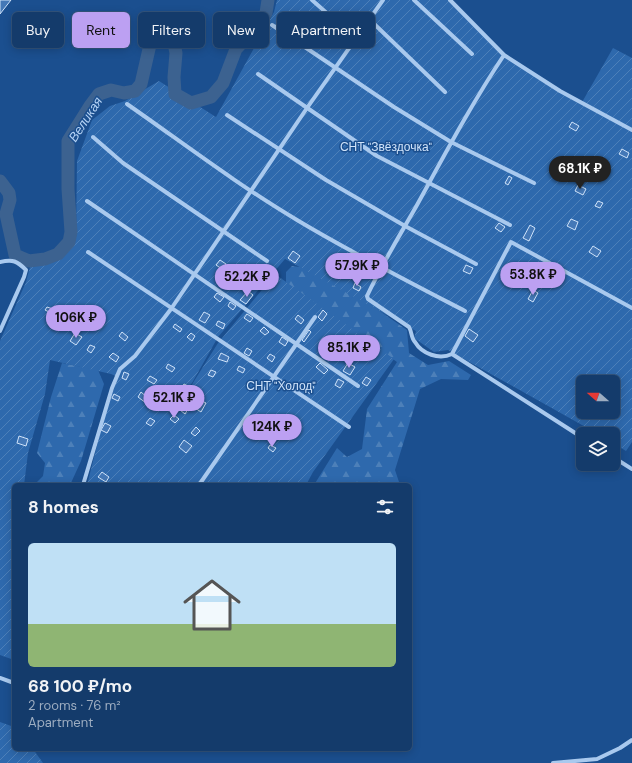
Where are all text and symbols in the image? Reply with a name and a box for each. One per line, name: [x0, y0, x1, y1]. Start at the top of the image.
chip: Buy: [12, 12, 64, 48]
chip: Rent: [72, 12, 130, 48]
chip: Filters: [138, 12, 205, 48]
chip: New: [213, 12, 269, 48]
chip: Apartment: [277, 12, 375, 48]
water label: Великая: [65, 93, 106, 145]
park label: СНТ "Звёздочка": [340, 139, 433, 155]
pin: 68.1K ₽: [543, 156, 617, 190]
text: 68.1K ₽: [558, 160, 602, 177]
pin: 57.9K ₽: [320, 253, 394, 287]
text: 57.9K ₽: [334, 257, 380, 274]
pin: 53.8K ₽: [496, 262, 570, 296]
pin: 52.2K ₽: [210, 264, 284, 298]
text: 53.8K ₽: [509, 266, 557, 283]
text: 52.2K ₽: [224, 268, 270, 285]
pin: 106K ₽: [43, 305, 109, 339]
text: 106K ₽: [55, 309, 97, 326]
pin: 85.1K ₽: [312, 335, 386, 369]
text: 85.1K ₽: [327, 339, 371, 356]
north arrow: [576, 375, 620, 419]
map controls: [576, 375, 620, 471]
park label: СНТ "Холод": [246, 378, 316, 394]
pin: 52.1K ₽: [137, 385, 211, 419]
text: 52.1K ₽: [152, 389, 196, 406]
pin: 124K ₽: [239, 414, 305, 448]
text: 124K ₽: [252, 418, 292, 435]
button: layers: [576, 427, 620, 471]
text: 8 homes: [28, 496, 99, 518]
icon: filters: [374, 496, 396, 518]
icon: home: [176, 569, 248, 641]
text: 68 100 ₽/mo: [28, 675, 132, 697]
text: 2 rooms · 76 m²: [28, 697, 121, 714]
text: Apartment: [28, 714, 93, 731]

